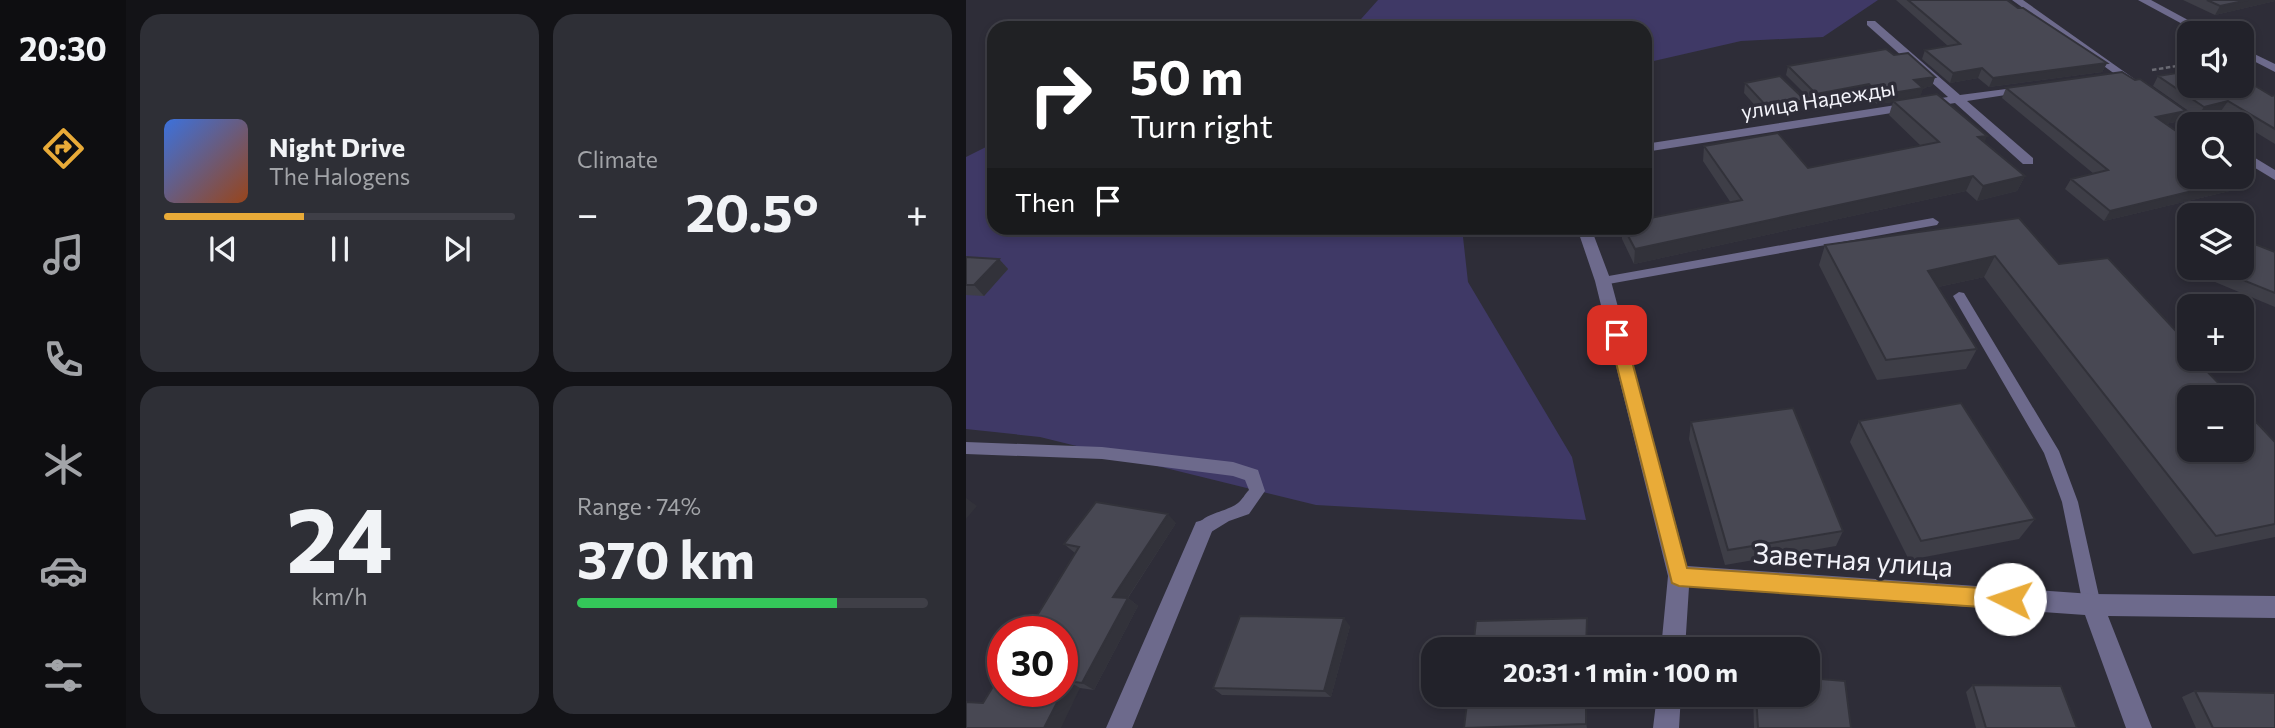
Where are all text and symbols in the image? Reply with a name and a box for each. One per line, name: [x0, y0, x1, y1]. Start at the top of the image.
map controls: [2177, 21, 2254, 462]
button: sound: [2177, 21, 2254, 98]
text: 20:30: [19, 28, 107, 68]
text: 50 m: [1130, 45, 1243, 105]
icon: right: [1015, 49, 1106, 140]
street label: улица Надежды: [1739, 74, 1897, 124]
text: Turn right: [1130, 105, 1273, 145]
button: search: [2177, 112, 2254, 189]
icon: directions: [39, 124, 88, 173]
text: Night Drive: [269, 131, 405, 162]
text: Climate: [577, 145, 658, 173]
text: The Halogens: [269, 162, 410, 190]
text: 20.5°: [685, 179, 819, 243]
icon: arrive: [1089, 182, 1127, 220]
text: Then: [1015, 186, 1075, 217]
text: −: [577, 189, 599, 236]
text: +: [906, 189, 928, 236]
button: layers: [2177, 203, 2254, 280]
icon: music: [39, 230, 88, 279]
icon: previous: [204, 230, 242, 268]
icon: pause: [321, 230, 359, 268]
icon: next: [438, 230, 476, 268]
button: +: [2177, 294, 2254, 371]
pin: [1587, 305, 1647, 365]
icon: arrive: [1598, 316, 1636, 354]
icon: phone: [39, 335, 88, 384]
button: −: [2177, 385, 2254, 462]
icon: climate: [39, 440, 88, 489]
text: 24: [286, 480, 393, 592]
text: Range · 74%: [577, 492, 701, 520]
text: 370 km: [577, 526, 755, 590]
street label: Заветная улица: [1752, 535, 1954, 583]
icon: car: [39, 546, 88, 595]
position arrow: [1973, 562, 2047, 636]
text: km/h: [312, 582, 367, 610]
speed limit sign: 30: [987, 616, 1078, 707]
icon: filters: [39, 651, 88, 700]
text: 20:31 · 1 min · 100 m: [1503, 656, 1738, 687]

